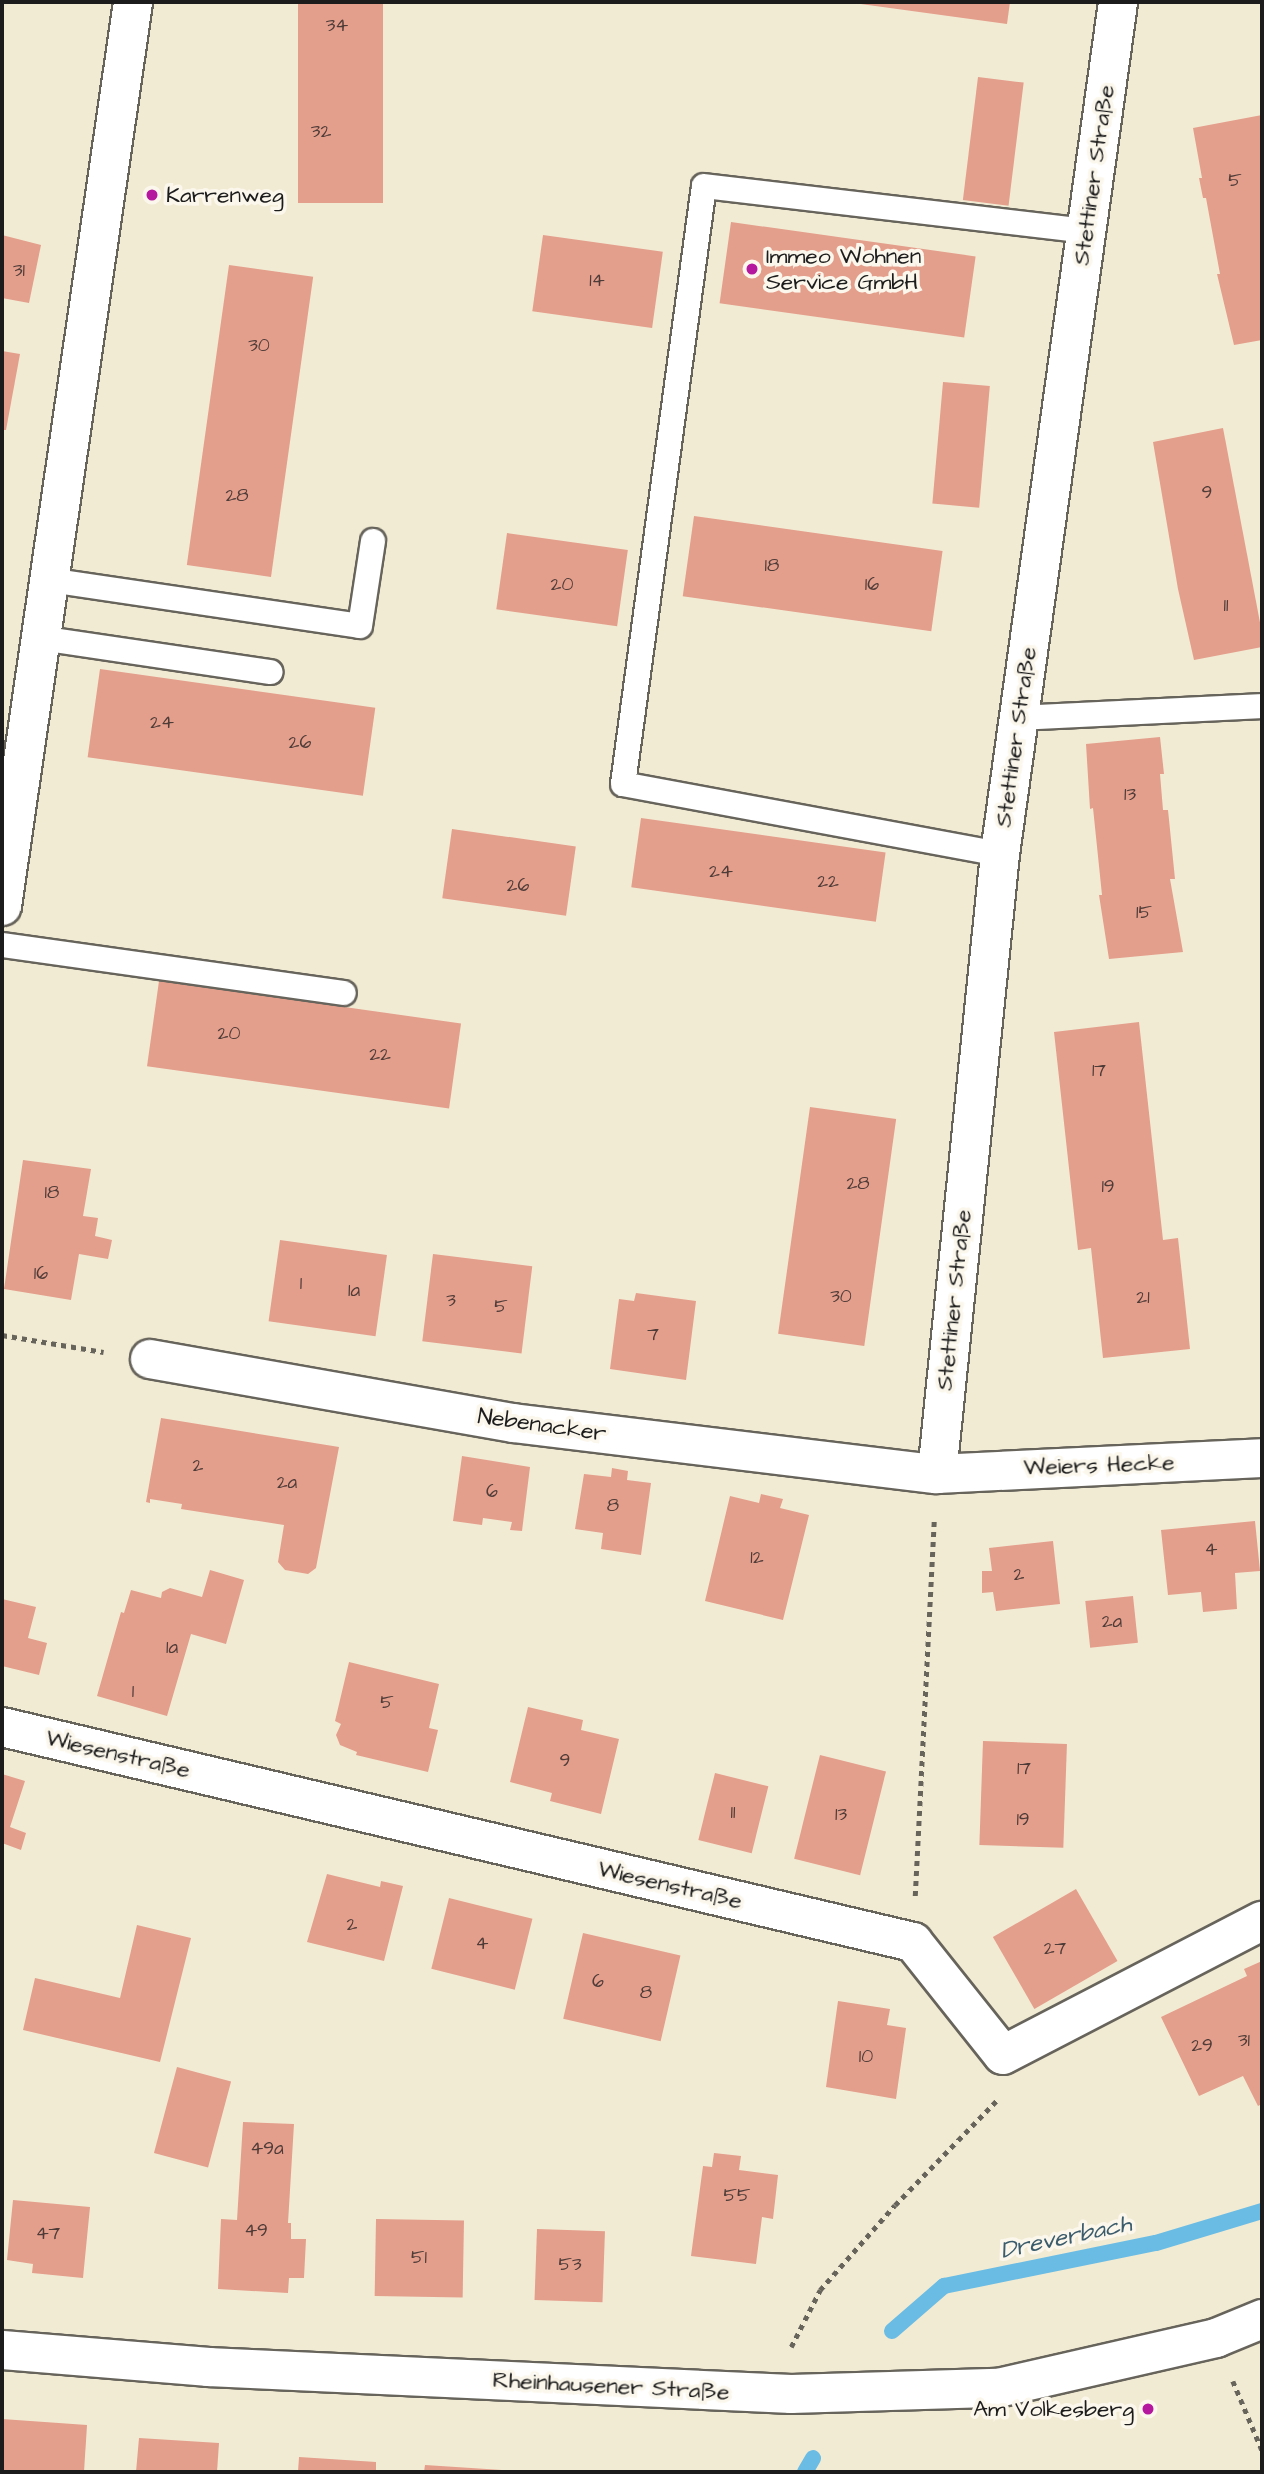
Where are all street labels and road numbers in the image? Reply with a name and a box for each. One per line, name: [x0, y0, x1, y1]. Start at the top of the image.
street label: Stettiner Straße: [1068, 83, 1120, 267]
street label: Stettiner Straße: [990, 645, 1042, 829]
street label: Stettiner Straße: [931, 1208, 977, 1392]
street label: Nebenacker: [476, 1402, 608, 1448]
street label: Weiers Hecke: [1023, 1449, 1175, 1481]
street label: Wiesenstraße: [43, 1724, 193, 1784]
street label: Wiesenstraße: [595, 1855, 745, 1915]
street label: Rheinhausener Straße: [492, 2366, 730, 2406]

